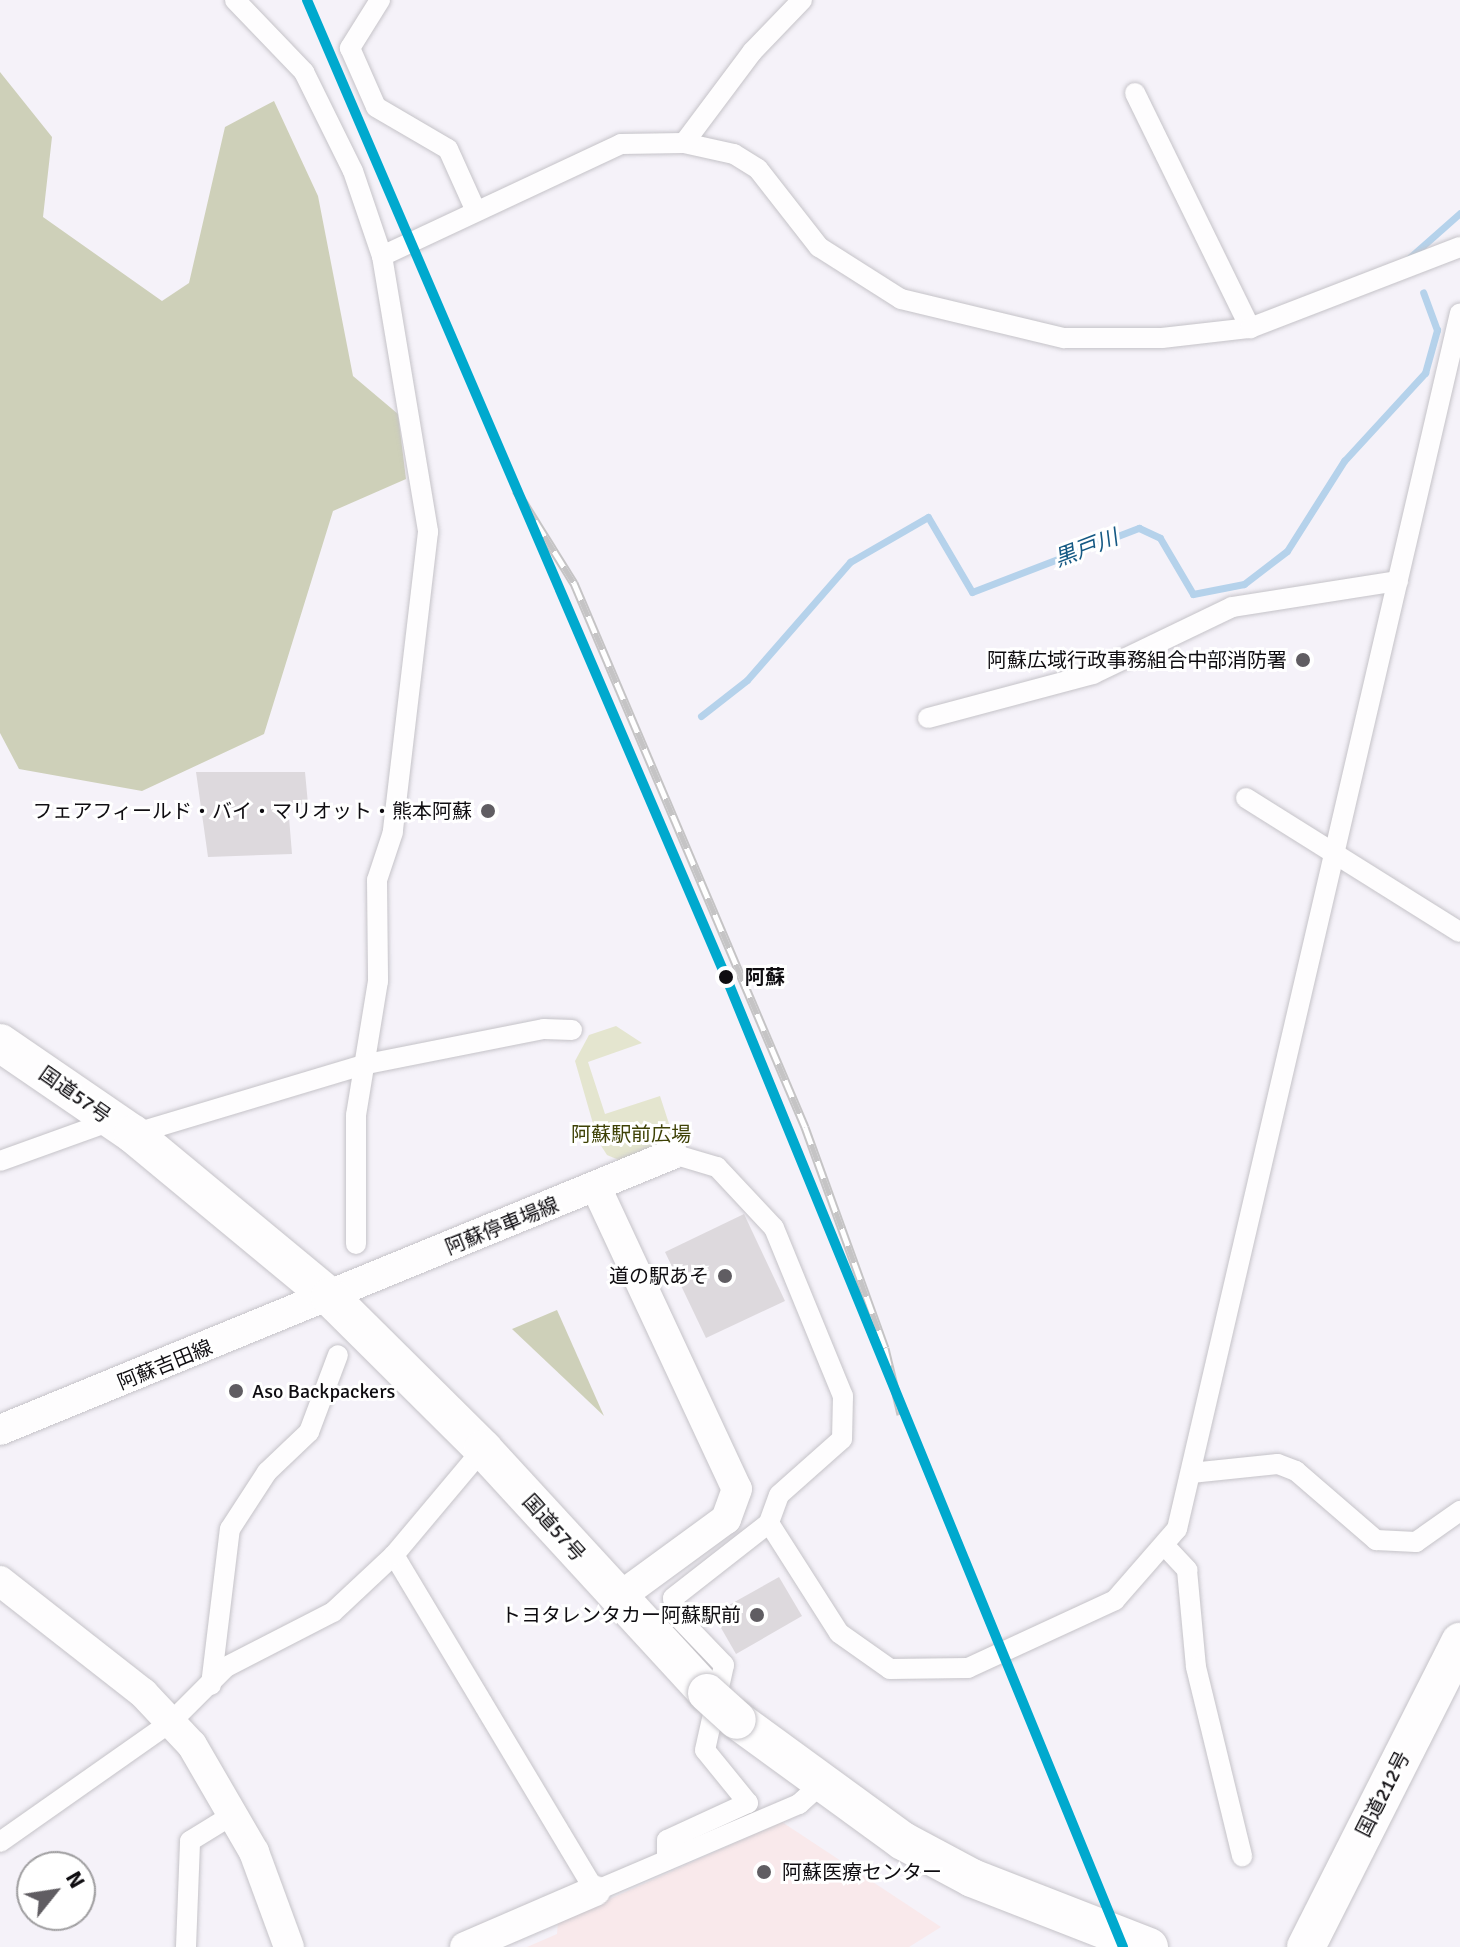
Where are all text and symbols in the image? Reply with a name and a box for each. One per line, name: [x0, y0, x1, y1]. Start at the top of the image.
water label: 黒戸川: [1050, 524, 1122, 572]
place label: 阿蘇広域行政事務組合中部消防署: [987, 648, 1287, 672]
marker: 阿蘇広域行政事務組合中部消防署: [1294, 651, 1312, 669]
place label: フェアフィールド・バイ・マリオット・熊本阿蘇: [32, 799, 472, 823]
marker: フェアフィールド・バイ・マリオット・熊本阿蘇: [479, 802, 497, 820]
marker: 阿蘇: [714, 965, 738, 989]
place label: 阿蘇: [745, 965, 785, 989]
street label: 国道57号: [35, 1062, 115, 1128]
park label: 阿蘇駅前広場: [571, 1122, 691, 1146]
street label: 阿蘇停車場線: [442, 1192, 562, 1260]
place label: 道の駅あそ: [609, 1264, 709, 1288]
marker: 道の駅あそ: [716, 1267, 734, 1285]
street label: 阿蘇吉田線: [114, 1335, 216, 1395]
place label: Aso Backpackers: [252, 1379, 395, 1403]
marker: Aso Backpackers: [227, 1382, 245, 1400]
street label: 国道57号: [518, 1490, 590, 1566]
place label: トヨタレンタカー阿蘇駅前: [501, 1603, 741, 1627]
marker: トヨタレンタカー阿蘇駅前: [748, 1606, 766, 1624]
street label: 国道212号: [1351, 1747, 1415, 1841]
north arrow: [16, 1851, 96, 1931]
place label: 阿蘇医療センター: [782, 1860, 942, 1884]
marker: 阿蘇医療センター: [753, 1861, 775, 1883]
text: N: [60, 1866, 91, 1893]

